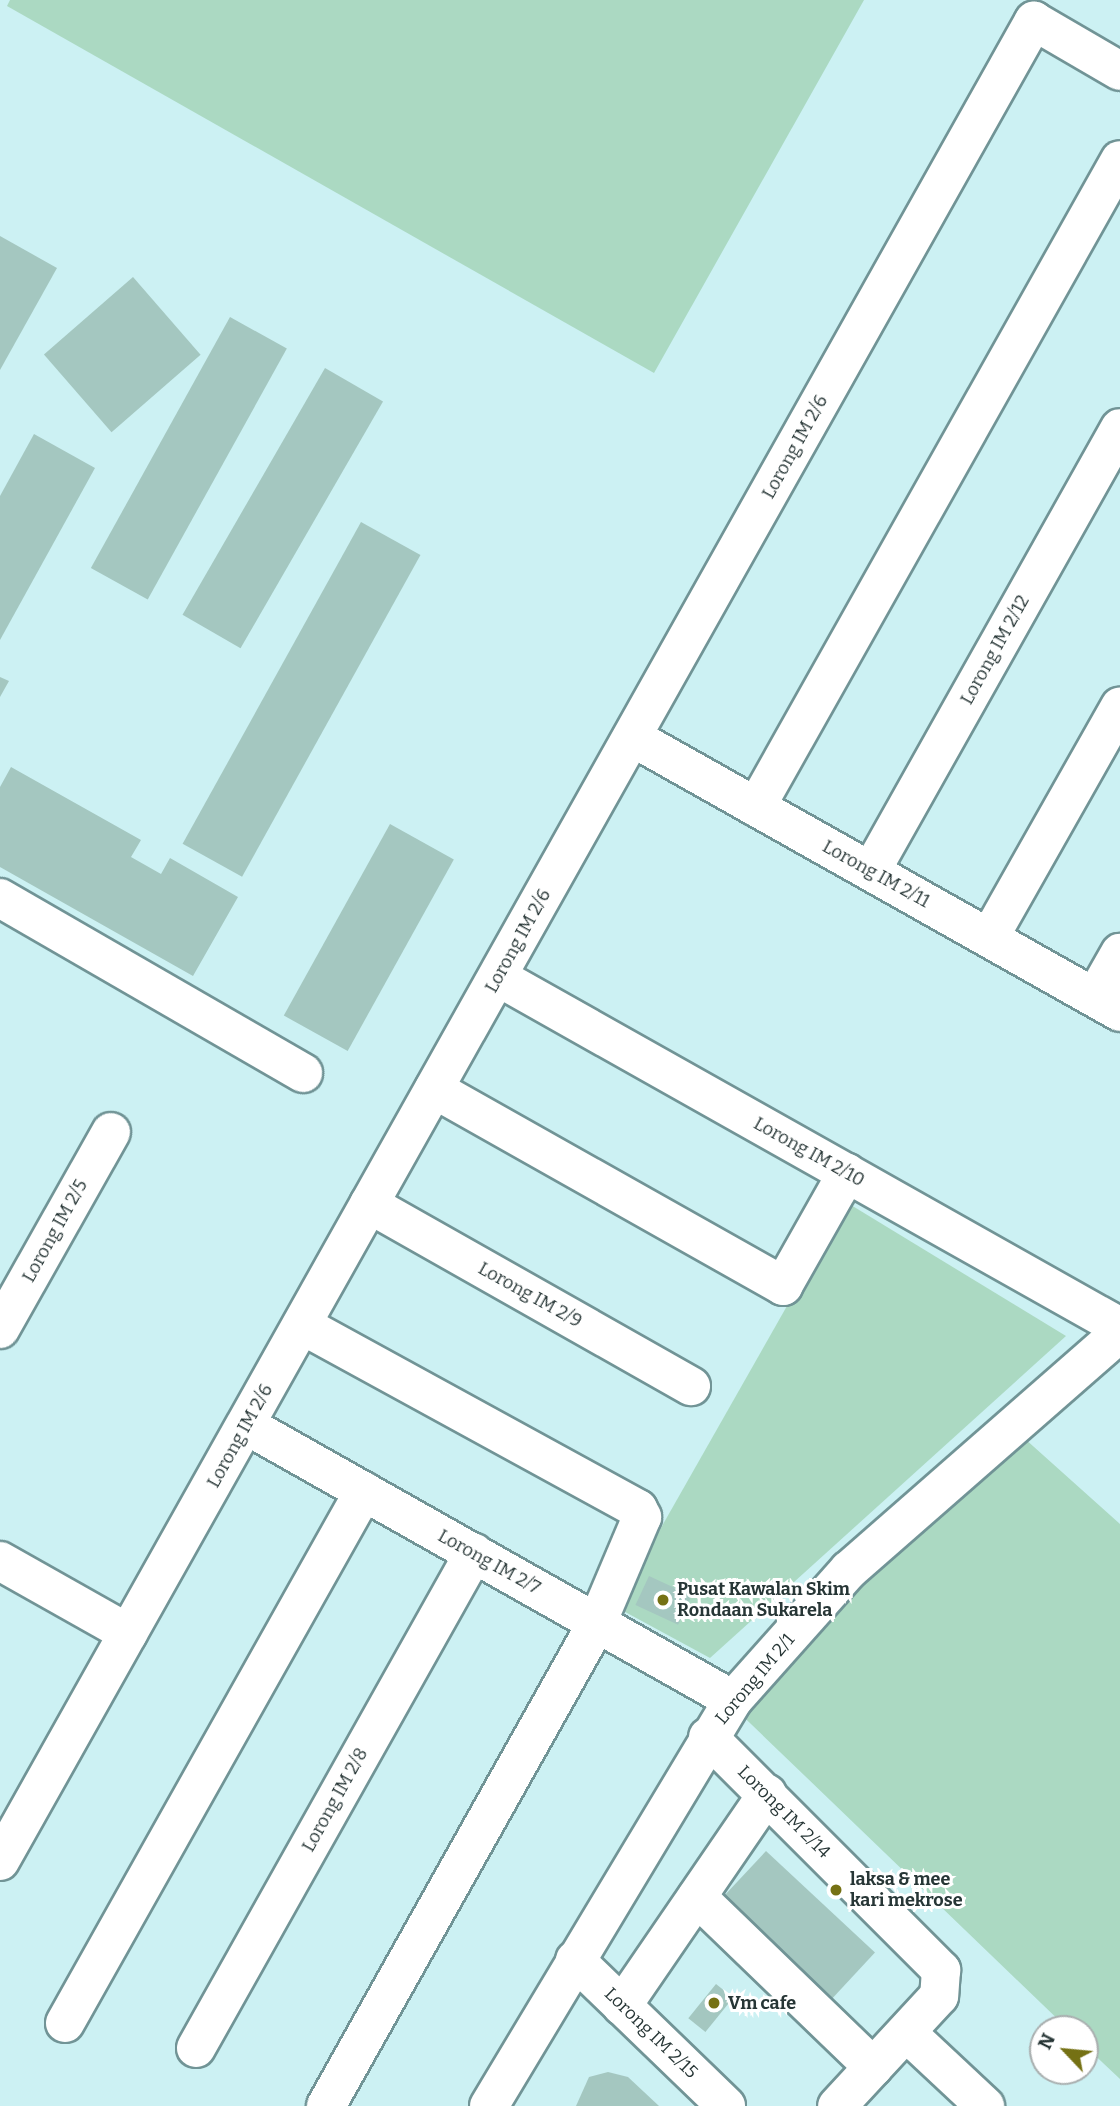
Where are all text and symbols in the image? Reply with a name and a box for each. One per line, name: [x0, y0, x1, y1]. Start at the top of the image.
street label: Lorong IM 2/6: [758, 391, 832, 503]
street label: Lorong IM 2/12: [956, 592, 1034, 708]
street label: Lorong IM 2/11: [819, 836, 933, 912]
street label: Lorong IM 2/6: [481, 885, 555, 997]
street label: Lorong IM 2/10: [750, 1113, 868, 1191]
street label: Lorong IM 2/5: [18, 1176, 92, 1286]
street label: Lorong IM 2/9: [474, 1258, 586, 1332]
street label: Lorong IM 2/6: [203, 1380, 277, 1492]
street label: Lorong IM 2/7: [434, 1525, 544, 1599]
place label: Pusat Kawalan Skim Rondaan Sukarela: [677, 1579, 850, 1622]
marker: Pusat Kawalan Skim Rondaan Sukarela: [655, 1592, 671, 1608]
street label: Lorong IM 2/1: [711, 1629, 799, 1729]
street label: Lorong IM 2/8: [298, 1744, 372, 1856]
street label: Lorong IM 2/14: [733, 1761, 835, 1863]
place label: laksa & mee kari mekrose: [850, 1869, 963, 1912]
marker: laksa & mee kari mekrose: [828, 1882, 844, 1898]
street label: Lorong IM 2/15: [600, 1983, 702, 2083]
place label: Vm cafe: [728, 1992, 796, 2014]
marker: Vm cafe: [706, 1995, 722, 2011]
north arrow: [1029, 2015, 1099, 2085]
text: N: [1033, 2030, 1060, 2053]

